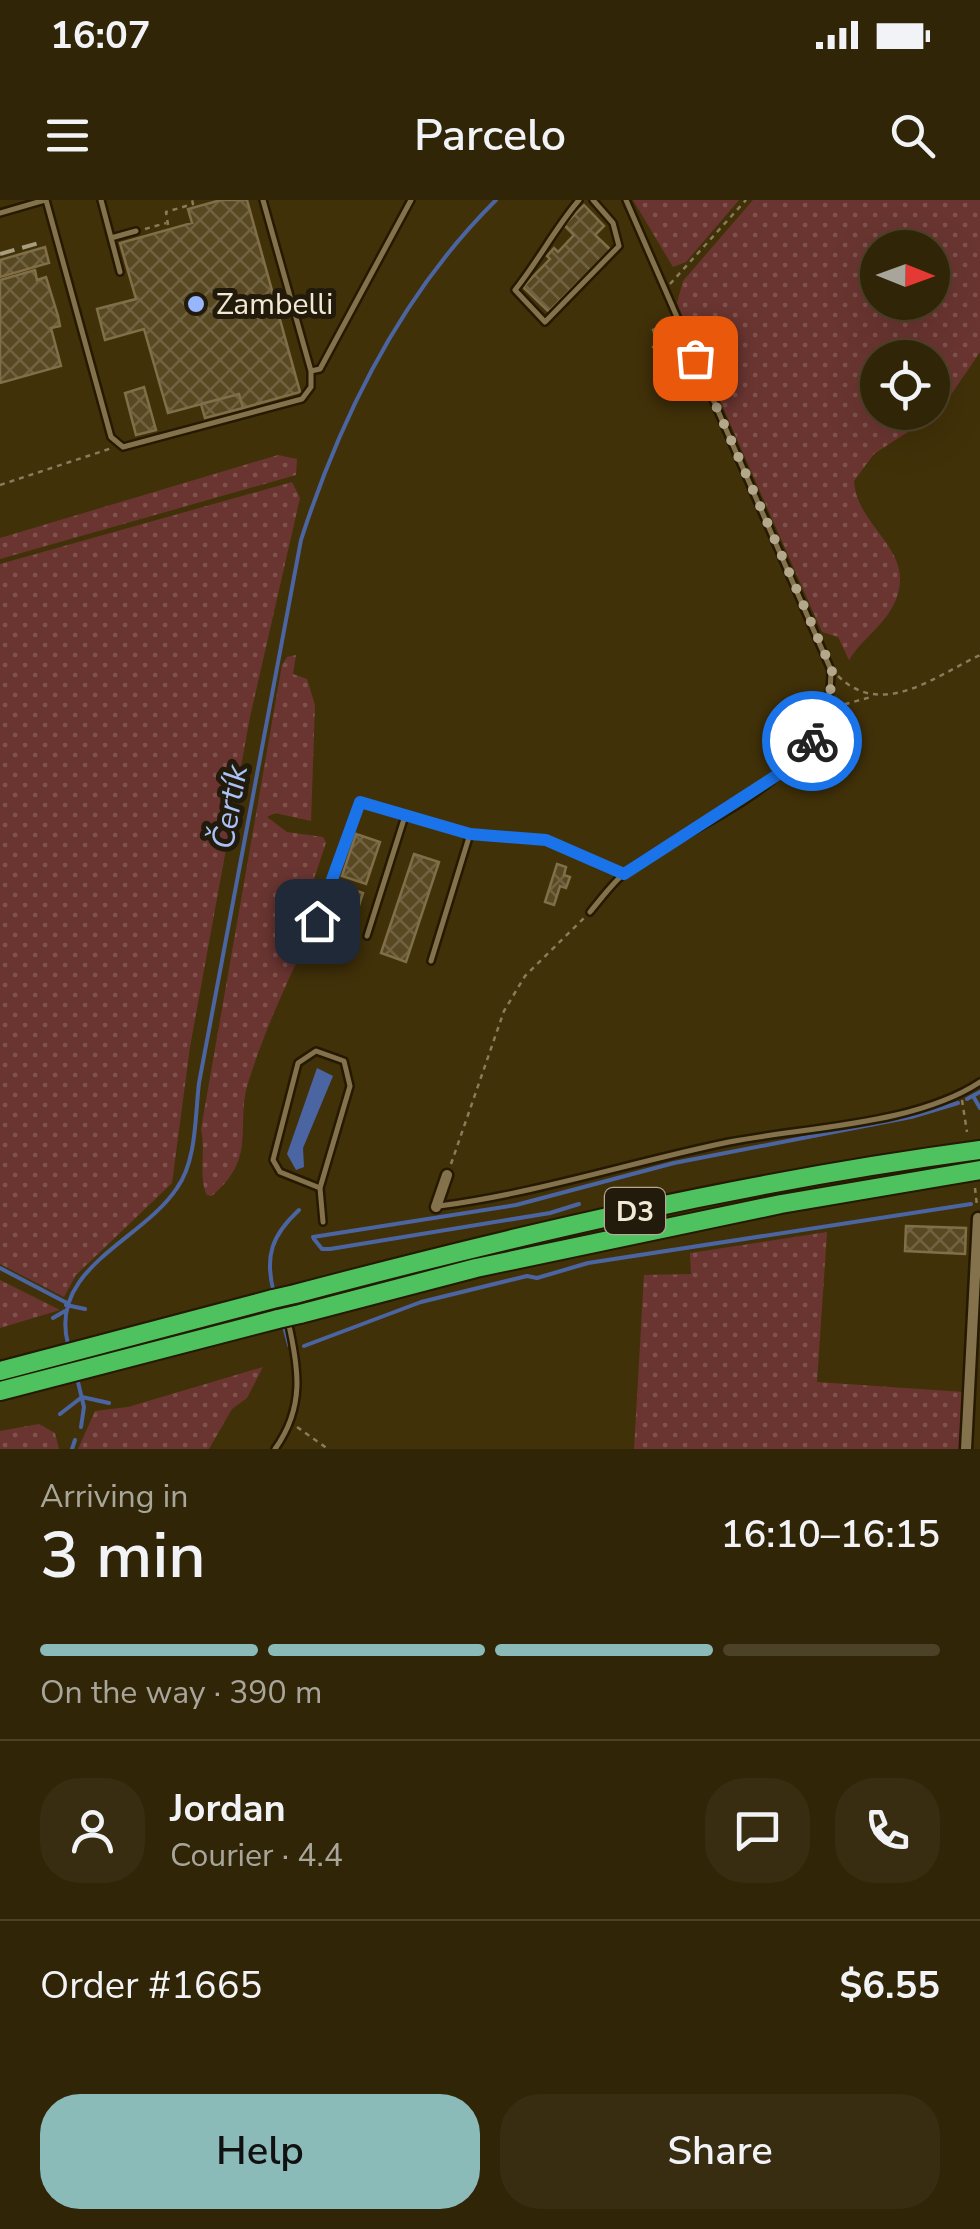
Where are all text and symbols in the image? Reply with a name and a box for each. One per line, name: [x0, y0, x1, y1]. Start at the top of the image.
text: 16:07: [50, 10, 151, 61]
text: Parcelo: [414, 105, 566, 166]
icon: menu: [40, 108, 95, 163]
icon: search: [885, 108, 940, 163]
north arrow: [860, 230, 950, 320]
map controls: [860, 230, 950, 430]
place label: Zambelli: [216, 284, 333, 325]
marker: Zambelli: [185, 293, 207, 315]
pin: [653, 316, 738, 401]
icon: bag: [668, 331, 723, 386]
button: locate: [860, 340, 950, 430]
courier: [762, 691, 862, 791]
icon: bike: [785, 714, 840, 769]
water label: Čertík: [201, 761, 258, 853]
pin: [275, 879, 360, 964]
icon: home: [290, 894, 345, 949]
road number: D3: [605, 1188, 665, 1234]
text: Arriving in: [40, 1475, 188, 1518]
text: 16:10–16:15: [721, 1509, 940, 1560]
text: 3 min: [40, 1511, 206, 1600]
text: On the way · 390 m: [40, 1671, 322, 1714]
button: person: [40, 1778, 145, 1883]
button: chat: [705, 1778, 810, 1883]
button: phone: [835, 1778, 940, 1883]
text: Jordan: [170, 1783, 286, 1834]
text: Courier · 4.4: [170, 1834, 343, 1877]
text: Order #1665: [40, 1960, 262, 2011]
text: $6.55: [839, 1960, 940, 2011]
button: Help: [40, 2094, 480, 2209]
button: Share: [500, 2094, 940, 2209]

